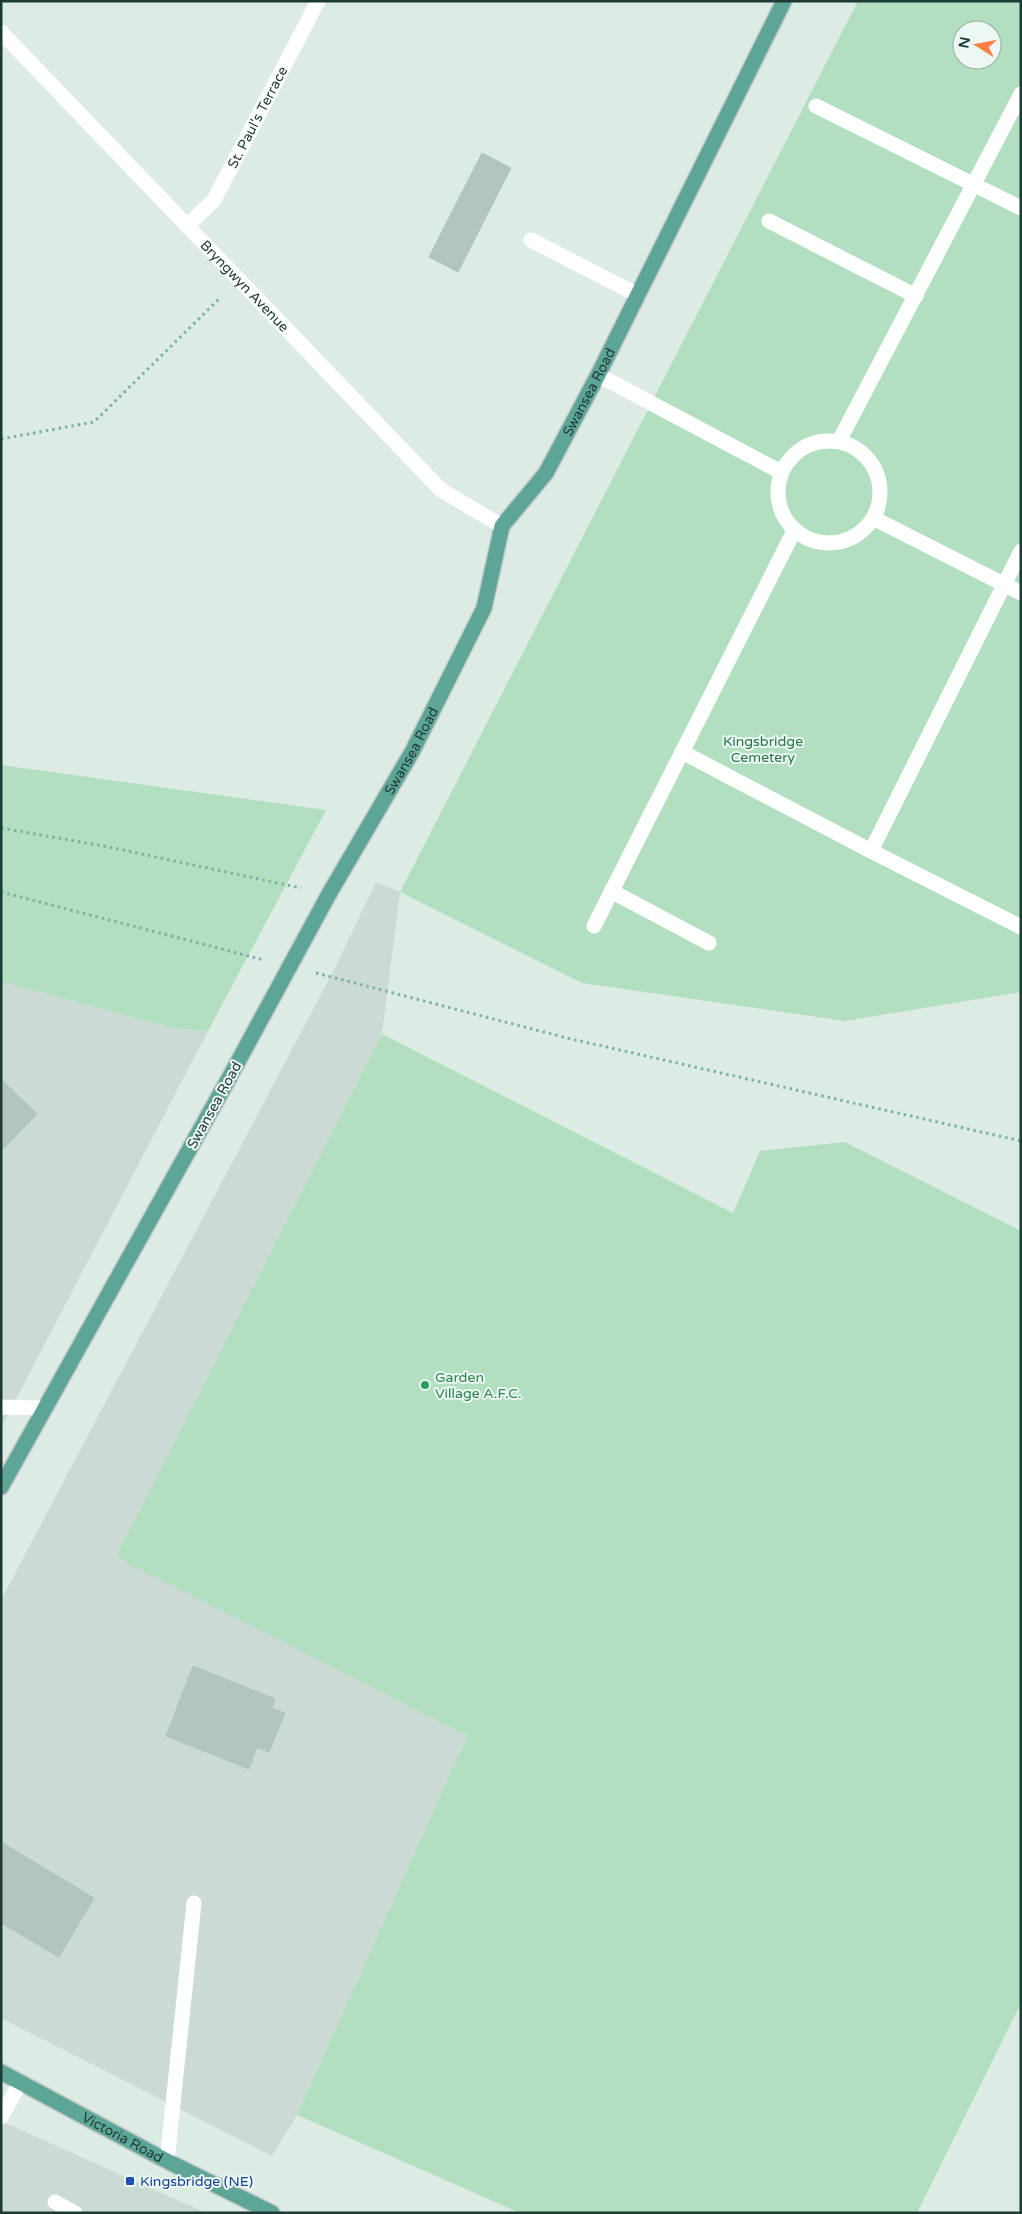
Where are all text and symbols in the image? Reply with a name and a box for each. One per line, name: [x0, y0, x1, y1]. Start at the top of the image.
north arrow: [952, 20, 1002, 70]
text: N: [955, 35, 974, 50]
street label: St. Paul's Terrace: [224, 63, 291, 171]
street label: Bryngwyn Avenue: [197, 237, 293, 336]
street label: Swansea Road: [559, 345, 619, 439]
street label: Swansea Road: [381, 705, 442, 798]
park label: Kingsbridge Cemetery: [723, 733, 803, 766]
street label: Swansea Road: [184, 1059, 245, 1152]
place label: Garden Village A.F.C.: [435, 1369, 522, 1402]
marker: Garden Village A.F.C.: [419, 1379, 431, 1391]
street label: Victoria Road: [79, 2109, 166, 2166]
place label: Kingsbridge (NE): [140, 2173, 253, 2190]
marker: Kingsbridge (NE): [124, 2175, 136, 2187]

